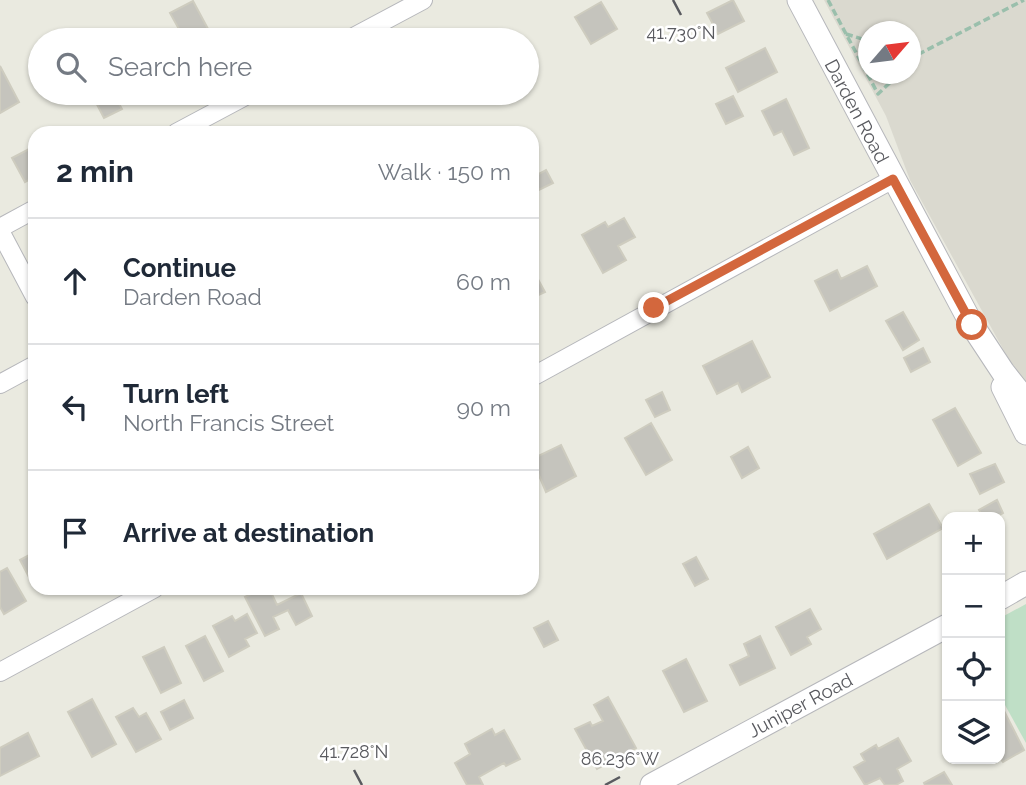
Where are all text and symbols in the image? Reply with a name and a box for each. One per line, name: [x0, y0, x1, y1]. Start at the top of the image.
north arrow: [858, 21, 921, 84]
text: 41.730°N: [646, 22, 716, 43]
search box: [28, 28, 539, 105]
icon: search: [52, 48, 90, 86]
text: Search here: [108, 52, 252, 82]
street label: Darden Road: [820, 55, 894, 167]
text: 2 min: [56, 154, 134, 189]
text: Walk · 150 m: [378, 158, 511, 185]
text: Continue: [123, 253, 236, 283]
icon: ahead: [56, 262, 94, 300]
text: 60 m: [456, 268, 511, 295]
text: Darden Road: [123, 283, 262, 310]
route end: [638, 292, 669, 323]
route start: [956, 309, 987, 340]
text: Turn left: [123, 379, 229, 409]
icon: left: [56, 388, 94, 426]
text: 90 m: [456, 394, 511, 421]
text: North Francis Street: [123, 409, 334, 436]
map controls: [942, 512, 1005, 764]
button: +: [942, 512, 1005, 575]
icon: arrive: [56, 514, 94, 552]
text: Arrive at destination: [123, 518, 374, 548]
button: −: [942, 575, 1005, 638]
button: locate: [942, 638, 1005, 701]
street label: Juniper Road: [744, 668, 856, 742]
button: layers: [942, 701, 1005, 764]
text: 41.728°N: [320, 741, 388, 762]
text: 86.236°W: [581, 748, 659, 769]

